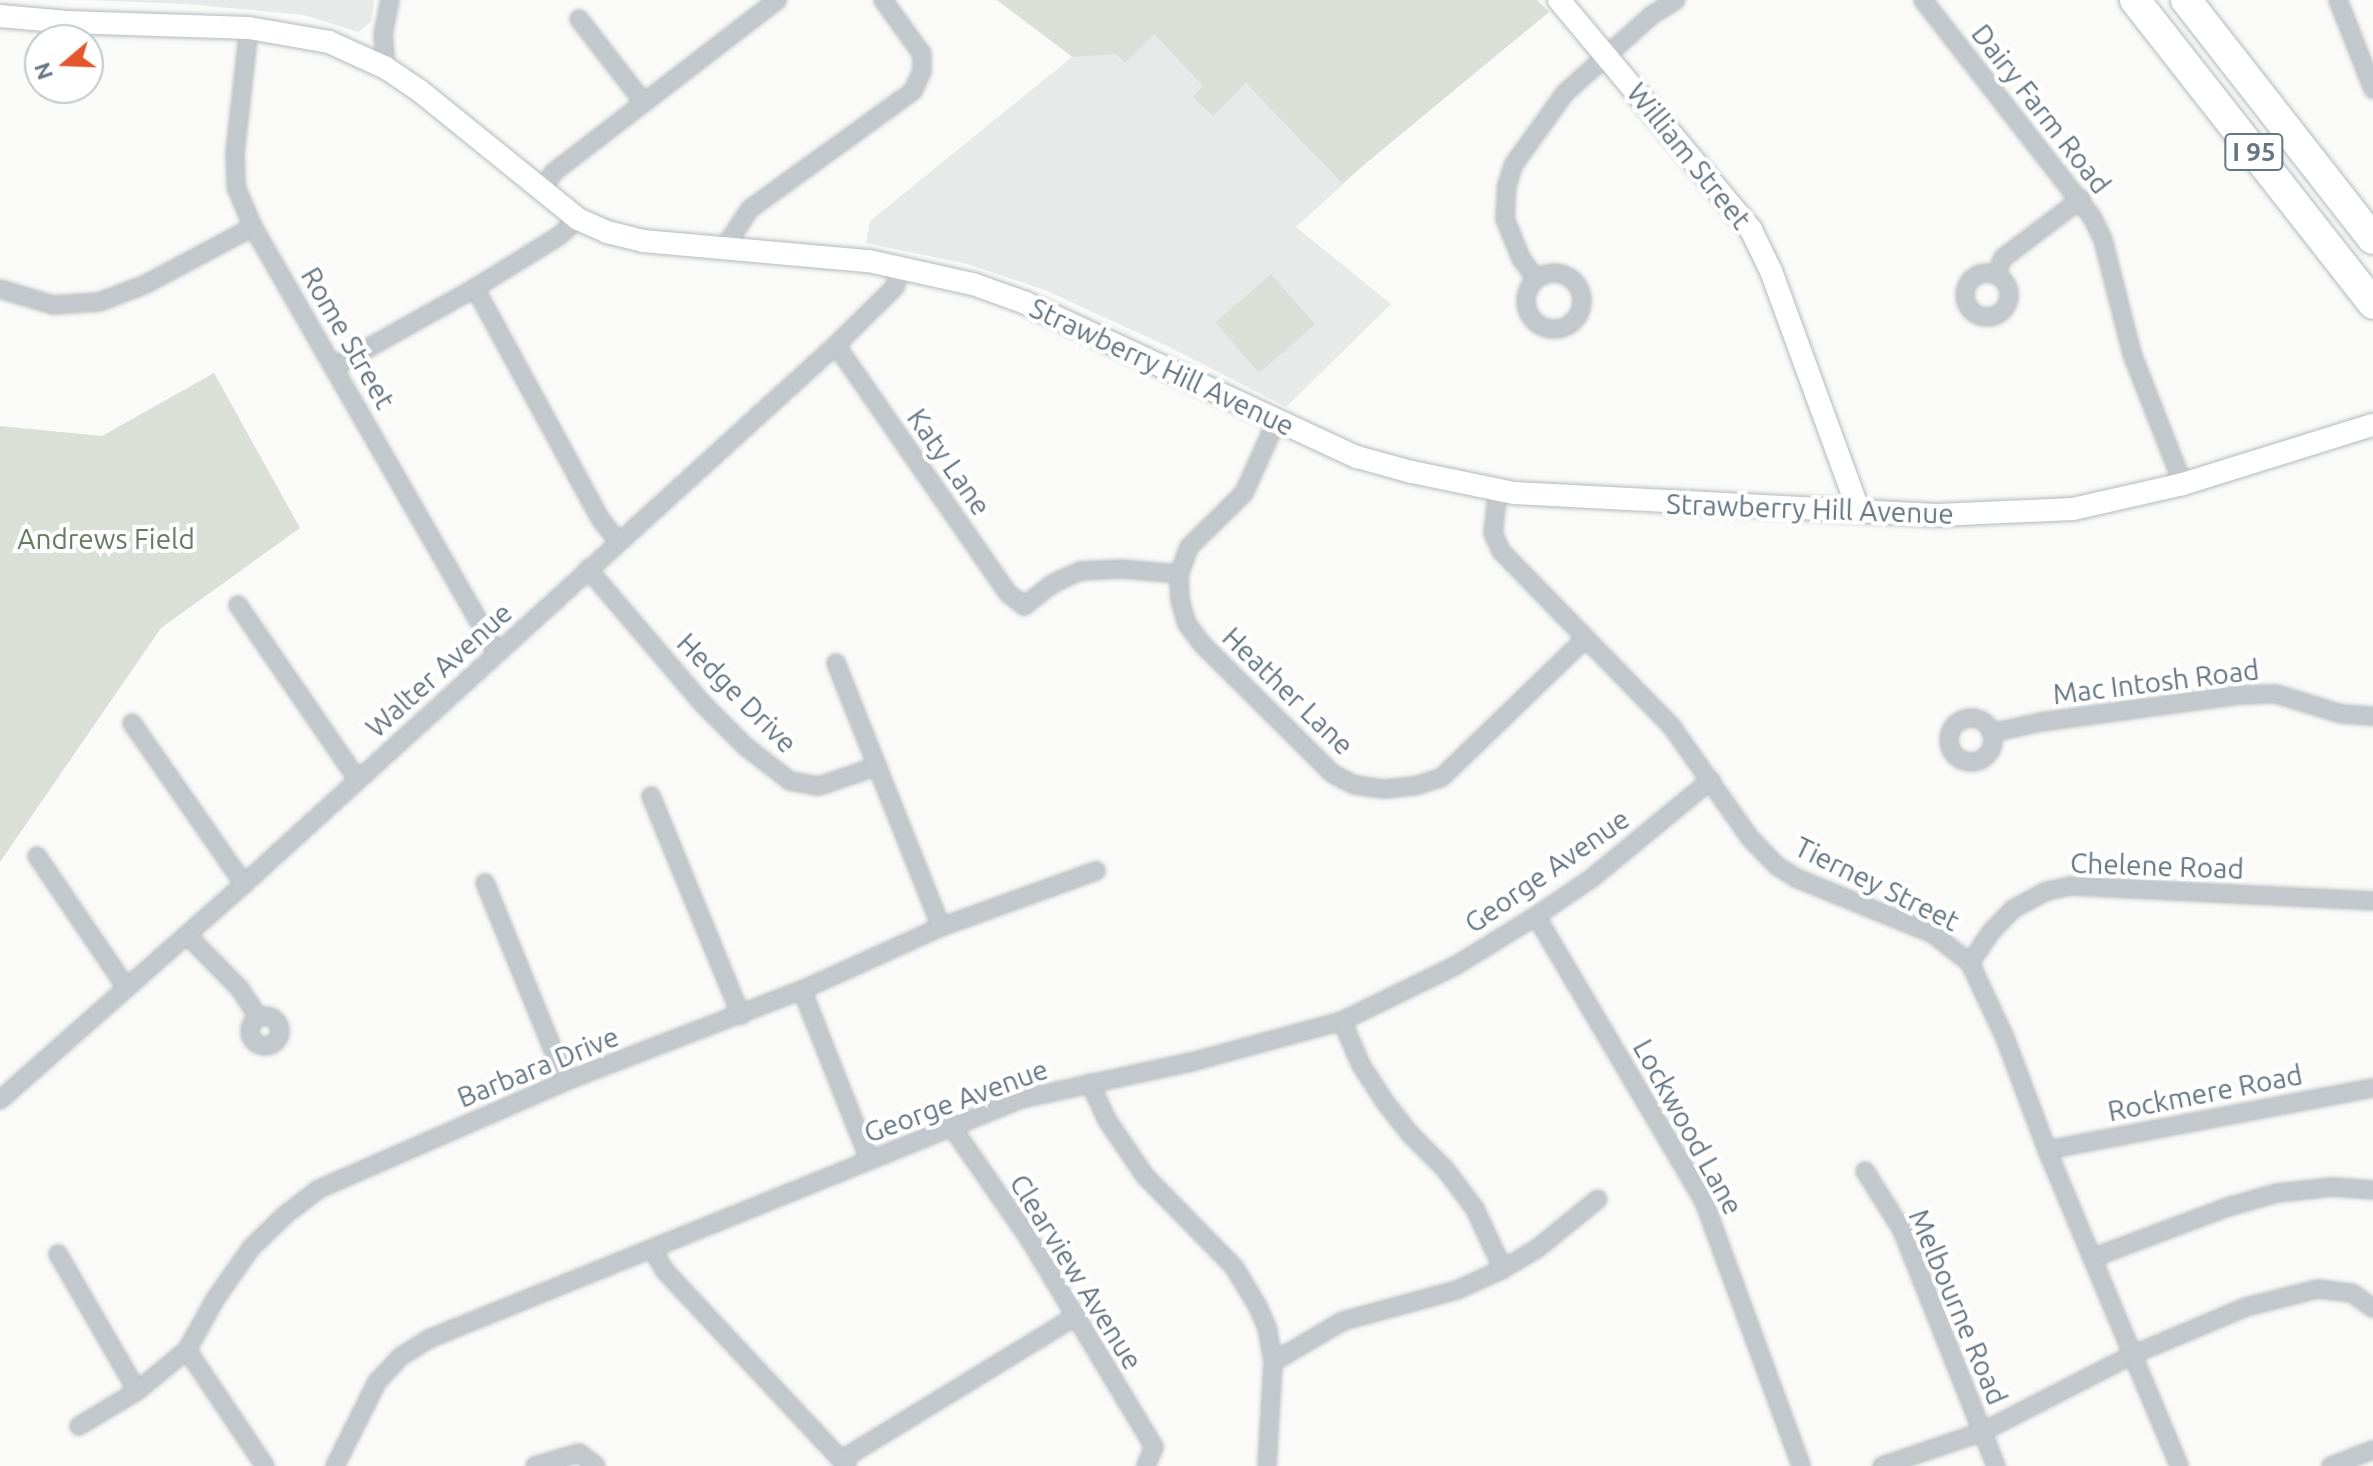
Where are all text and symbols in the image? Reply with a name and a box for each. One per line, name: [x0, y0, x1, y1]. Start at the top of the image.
street label: Dairy Farm Road: [1964, 18, 2118, 200]
north arrow: [24, 24, 104, 104]
text: N: [28, 59, 57, 83]
street label: William Street: [1620, 76, 1758, 236]
road number: I 95: [2224, 130, 2284, 174]
street label: Rome Street: [294, 261, 402, 415]
street label: Strawberry Hill Avenue: [1025, 291, 1299, 443]
street label: Katy Lane: [900, 402, 998, 522]
street label: Strawberry Hill Avenue: [1666, 487, 1954, 531]
park label: Andrews Field: [17, 522, 195, 556]
street label: Walter Avenue: [359, 596, 519, 744]
street label: Heather Lane: [1216, 620, 1360, 762]
street label: Hedge Drive: [670, 626, 804, 760]
street label: Mac Intosh Road: [2051, 653, 2261, 711]
street label: George Avenue: [1458, 802, 1636, 940]
street label: Tierney Street: [1789, 830, 1965, 938]
street label: Chelene Road: [2070, 846, 2244, 886]
street label: Barbara Drive: [452, 1019, 624, 1115]
street label: Lockwood Lane: [1626, 1033, 1750, 1221]
street label: George Avenue: [859, 1052, 1053, 1150]
street label: Rockmere Road: [2105, 1058, 2305, 1128]
street label: Clearview Avenue: [1002, 1168, 1150, 1376]
street label: Melbourne Road: [1902, 1204, 2014, 1410]

